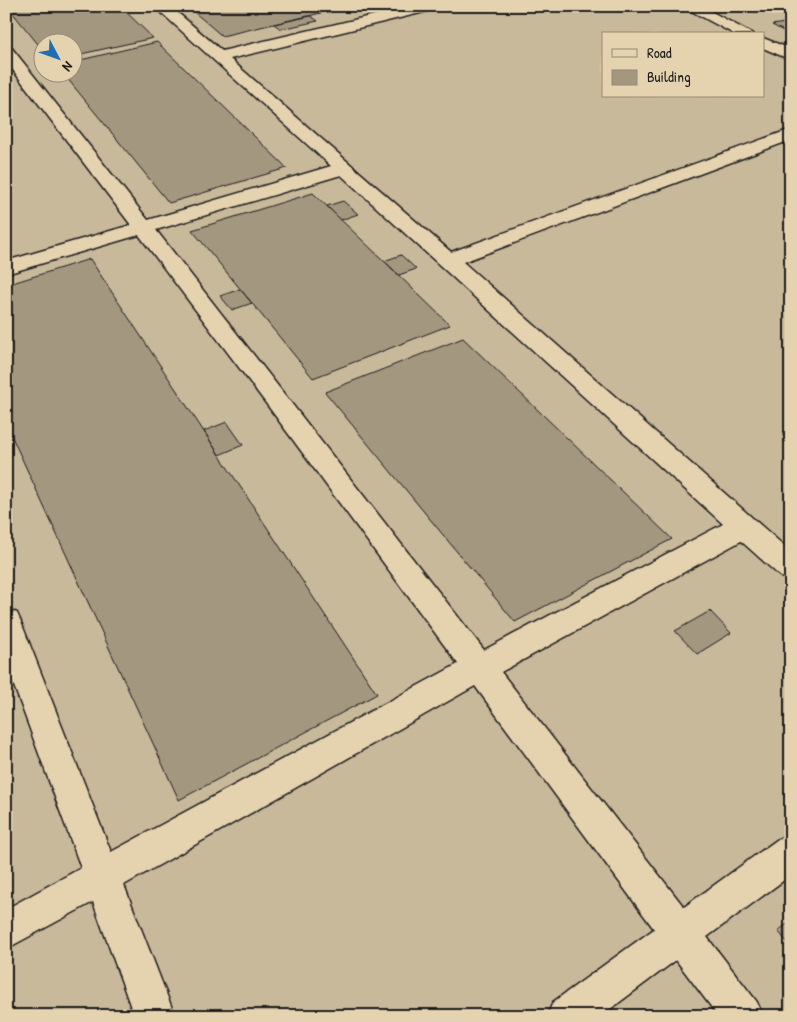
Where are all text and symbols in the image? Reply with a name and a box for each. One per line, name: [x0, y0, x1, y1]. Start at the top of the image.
north arrow: [32, 32, 82, 82]
legend: [602, 32, 764, 98]
text: Road: [647, 42, 672, 63]
text: N: [58, 58, 78, 76]
text: Building: [647, 66, 691, 87]

